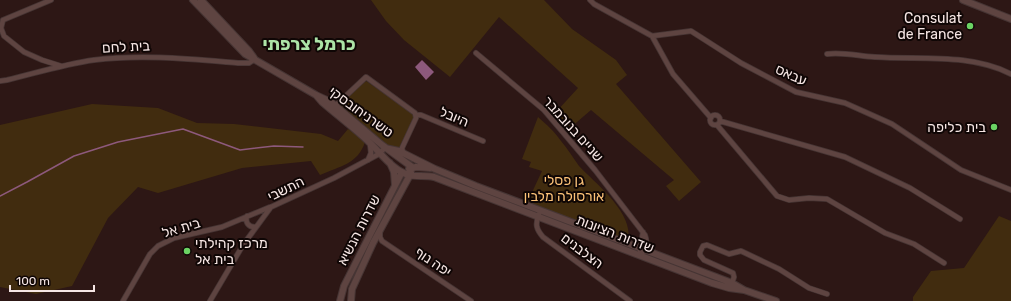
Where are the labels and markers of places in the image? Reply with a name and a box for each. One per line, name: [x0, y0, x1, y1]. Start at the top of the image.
place label: Consulat de France: [897, 10, 963, 43]
marker: Consulat de France: [965, 21, 975, 31]
place label: בית כליפה: [927, 119, 986, 136]
marker: בית כליפה: [989, 122, 999, 132]
place label: מרכז קהילתי בית אל: [195, 235, 268, 268]
marker: מרכז קהילתי בית אל: [182, 246, 192, 256]

